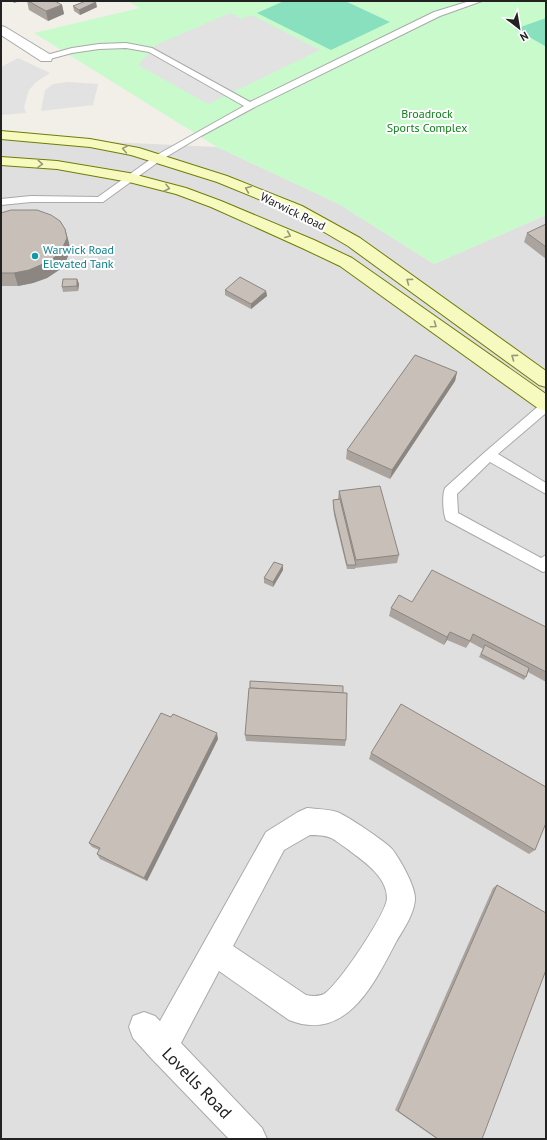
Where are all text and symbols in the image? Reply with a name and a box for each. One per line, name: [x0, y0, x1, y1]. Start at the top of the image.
north arrow: [499, 8, 539, 48]
text: N: [517, 29, 531, 44]
park label: Broadrock Sports Complex: [387, 106, 467, 135]
one-way arrow: [122, 145, 128, 154]
one-way arrow: [37, 159, 43, 168]
one-way arrow: [164, 183, 171, 192]
one-way arrow: [245, 186, 252, 194]
street label: Warwick Road: [258, 189, 328, 233]
one-way arrow: [284, 230, 292, 238]
place label: Warwick Road Elevated Tank: [43, 242, 114, 271]
marker: Warwick Road Elevated Tank: [30, 251, 40, 261]
one-way arrow: [406, 278, 413, 286]
one-way arrow: [430, 320, 437, 327]
one-way arrow: [512, 355, 519, 362]
street label: Lovells Road: [157, 1043, 237, 1123]

